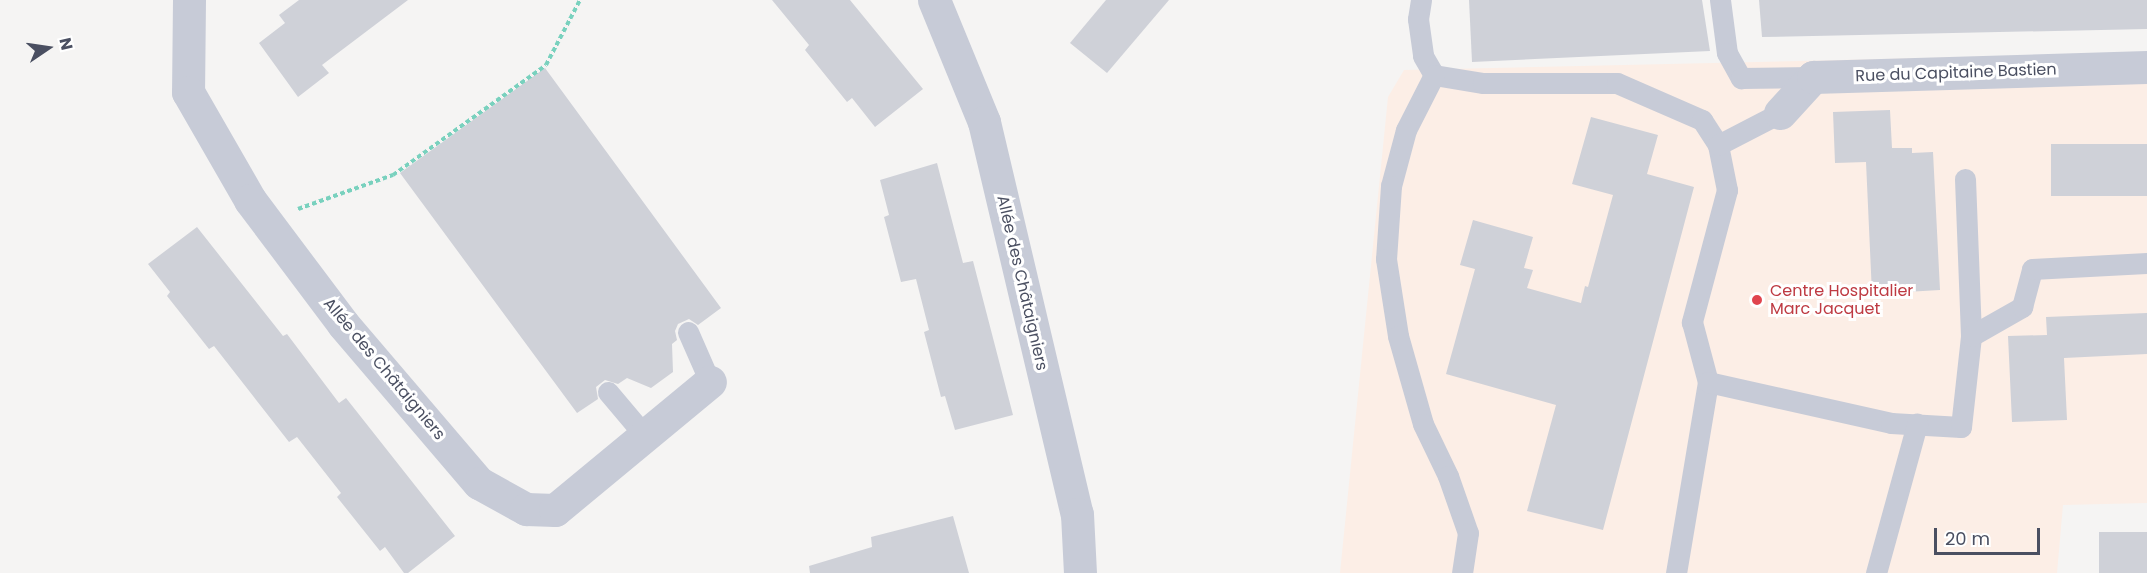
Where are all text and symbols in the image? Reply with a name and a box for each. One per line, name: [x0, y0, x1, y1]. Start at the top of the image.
north arrow: [18, 18, 78, 78]
text: N: [53, 35, 79, 52]
street label: Rue du Capitaine Bastien: [1855, 60, 2057, 86]
street label: Allée des Châtaigniers: [992, 193, 1052, 373]
place label: Centre Hospitalier Marc Jacquet: [1770, 281, 1913, 319]
marker: Centre Hospitalier Marc Jacquet: [1748, 291, 1766, 309]
street label: Allée des Châtaigniers: [319, 294, 449, 444]
scale bar: [1937, 516, 2044, 554]
text: 20 m: [1945, 526, 1990, 551]

